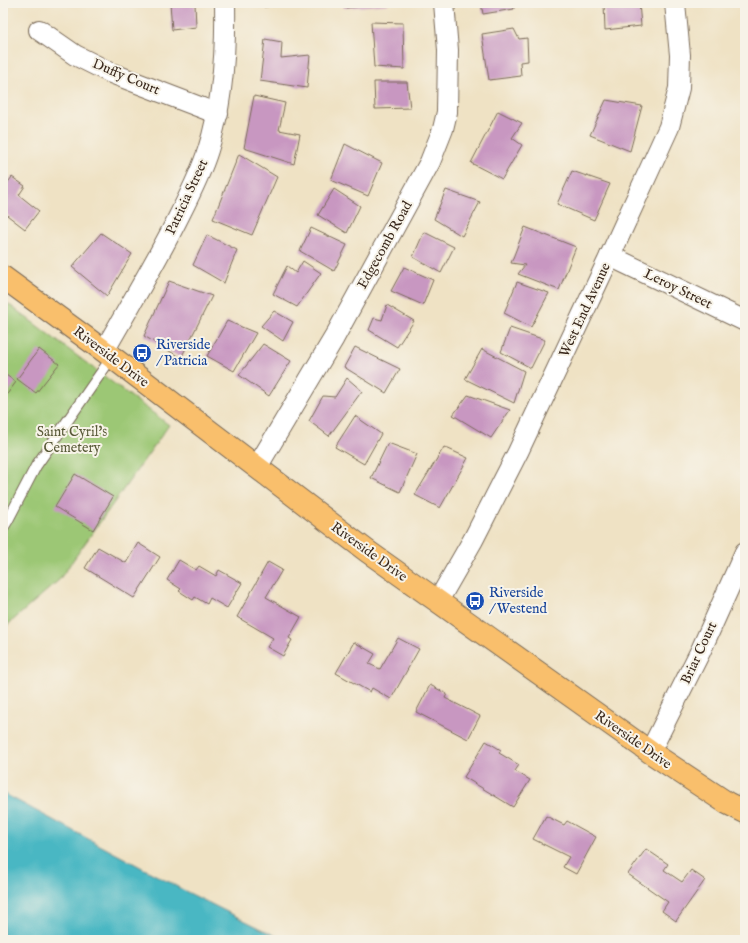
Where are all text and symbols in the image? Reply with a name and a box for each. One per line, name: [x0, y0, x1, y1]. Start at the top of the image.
street label: Duffy Court: [90, 55, 163, 99]
street label: Patricia Street: [162, 156, 212, 238]
street label: Edgecomb Road: [353, 197, 417, 292]
street label: West End Avenue: [555, 259, 615, 360]
street label: Leroy Street: [641, 265, 715, 313]
street label: Riverside Drive: [70, 323, 153, 392]
place label: Riverside / Patricia: [156, 336, 211, 370]
bus stop icon: Riverside / Patricia: [131, 342, 153, 364]
park label: Saint Cyril's Cemetery: [37, 423, 107, 457]
street label: Riverside Drive: [327, 518, 411, 586]
place label: Riverside / Westend: [489, 584, 548, 618]
bus stop icon: Riverside / Westend: [464, 590, 486, 612]
street label: Briar Court: [677, 619, 721, 687]
street label: Riverside Drive: [591, 707, 676, 774]

